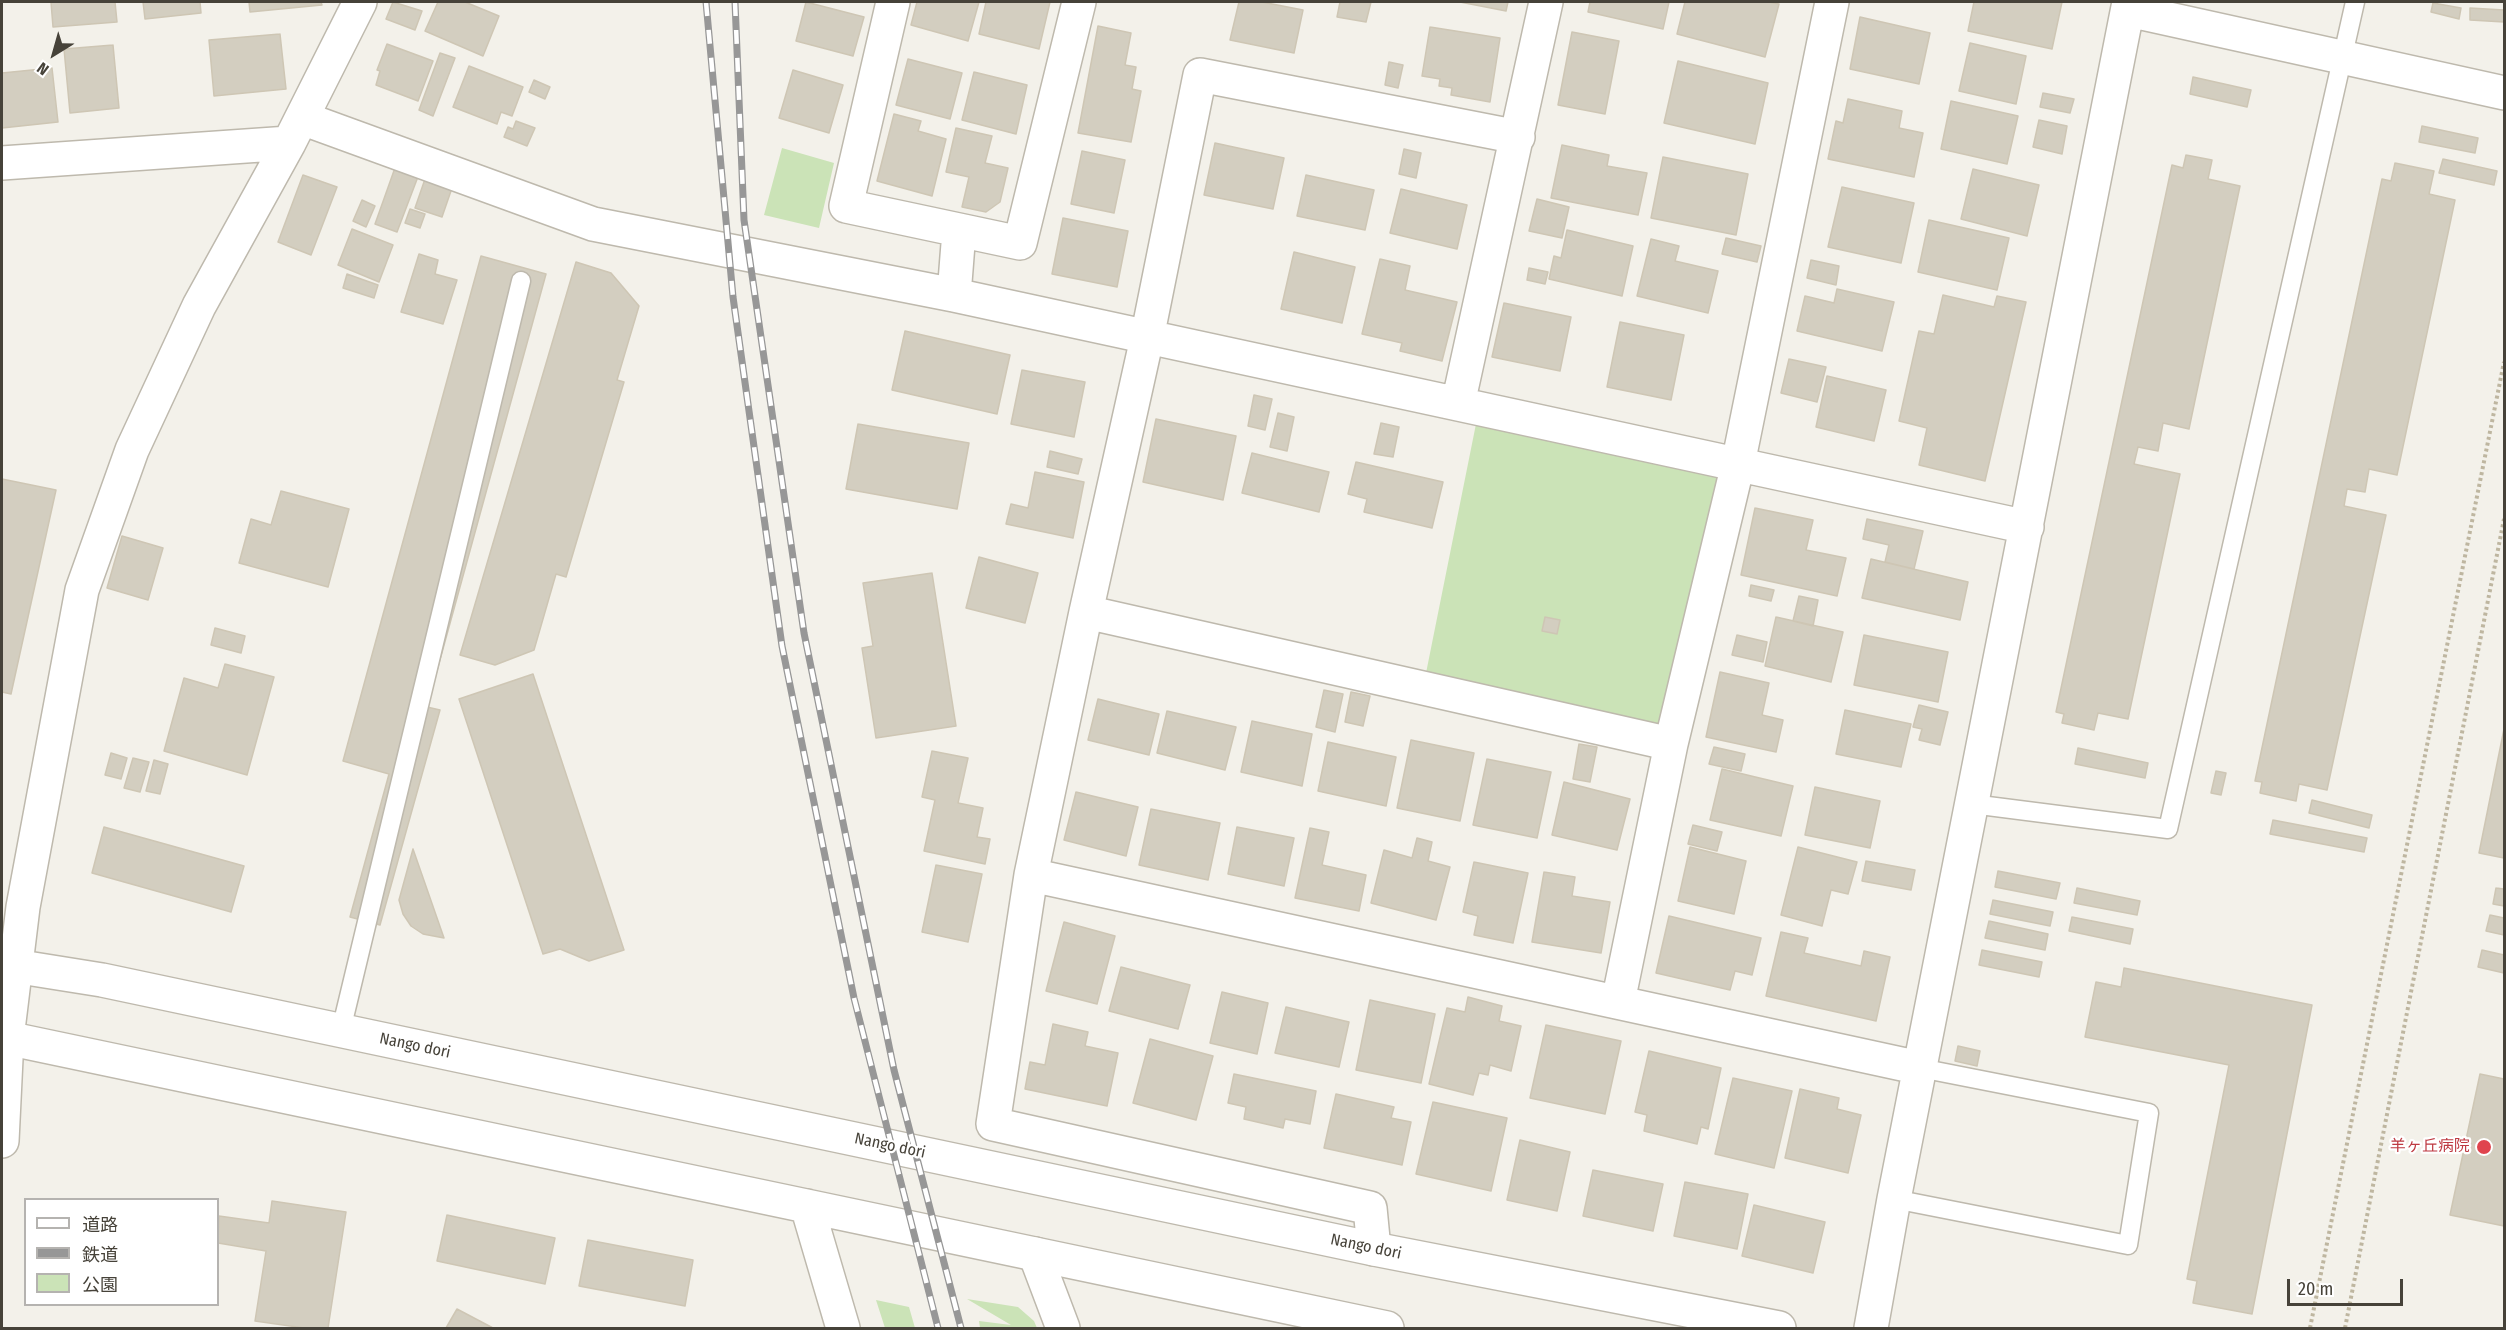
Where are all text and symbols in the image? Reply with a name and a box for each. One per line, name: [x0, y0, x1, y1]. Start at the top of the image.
north arrow: [24, 24, 84, 84]
text: N: [33, 58, 52, 79]
street label: Nango dori: [378, 1029, 452, 1063]
street label: Nango dori: [853, 1129, 927, 1163]
place label: 羊ヶ丘病院: [2390, 1137, 2470, 1157]
marker: 羊ヶ丘病院: [2475, 1138, 2493, 1156]
legend: [24, 1198, 219, 1306]
text: 道路: [82, 1214, 118, 1236]
street label: Nango dori: [1329, 1230, 1403, 1264]
text: 鉄道: [82, 1244, 118, 1266]
scale bar: [2290, 1267, 2406, 1305]
text: 公園: [82, 1274, 118, 1296]
text: 20 m: [2298, 1278, 2333, 1300]

